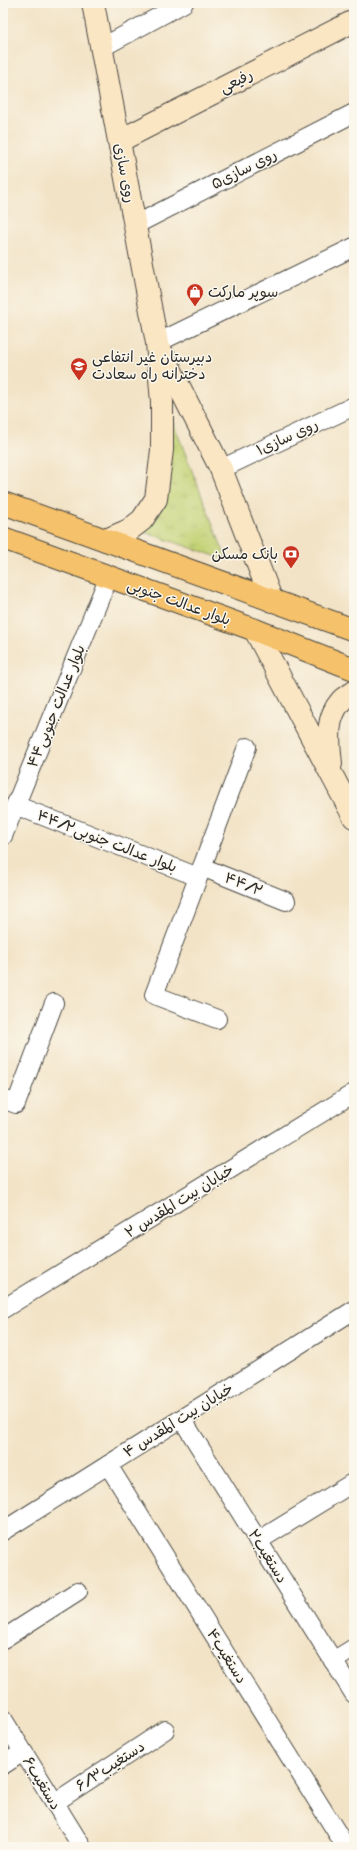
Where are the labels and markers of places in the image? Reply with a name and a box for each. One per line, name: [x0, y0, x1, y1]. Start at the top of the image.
place label: سوپر مارکت: [208, 279, 278, 305]
shop icon: سوپر مارکت: [185, 282, 205, 307]
place label: دبیرستان غیر انتفاعی دخترانه راه سعادت: [92, 344, 212, 387]
school or university icon: دبیرستان غیر انتفاعی دخترانه راه سعادت: [69, 356, 89, 381]
place label: بانک مسکن: [212, 541, 278, 567]
bank icon: بانک مسکن: [281, 544, 301, 569]

